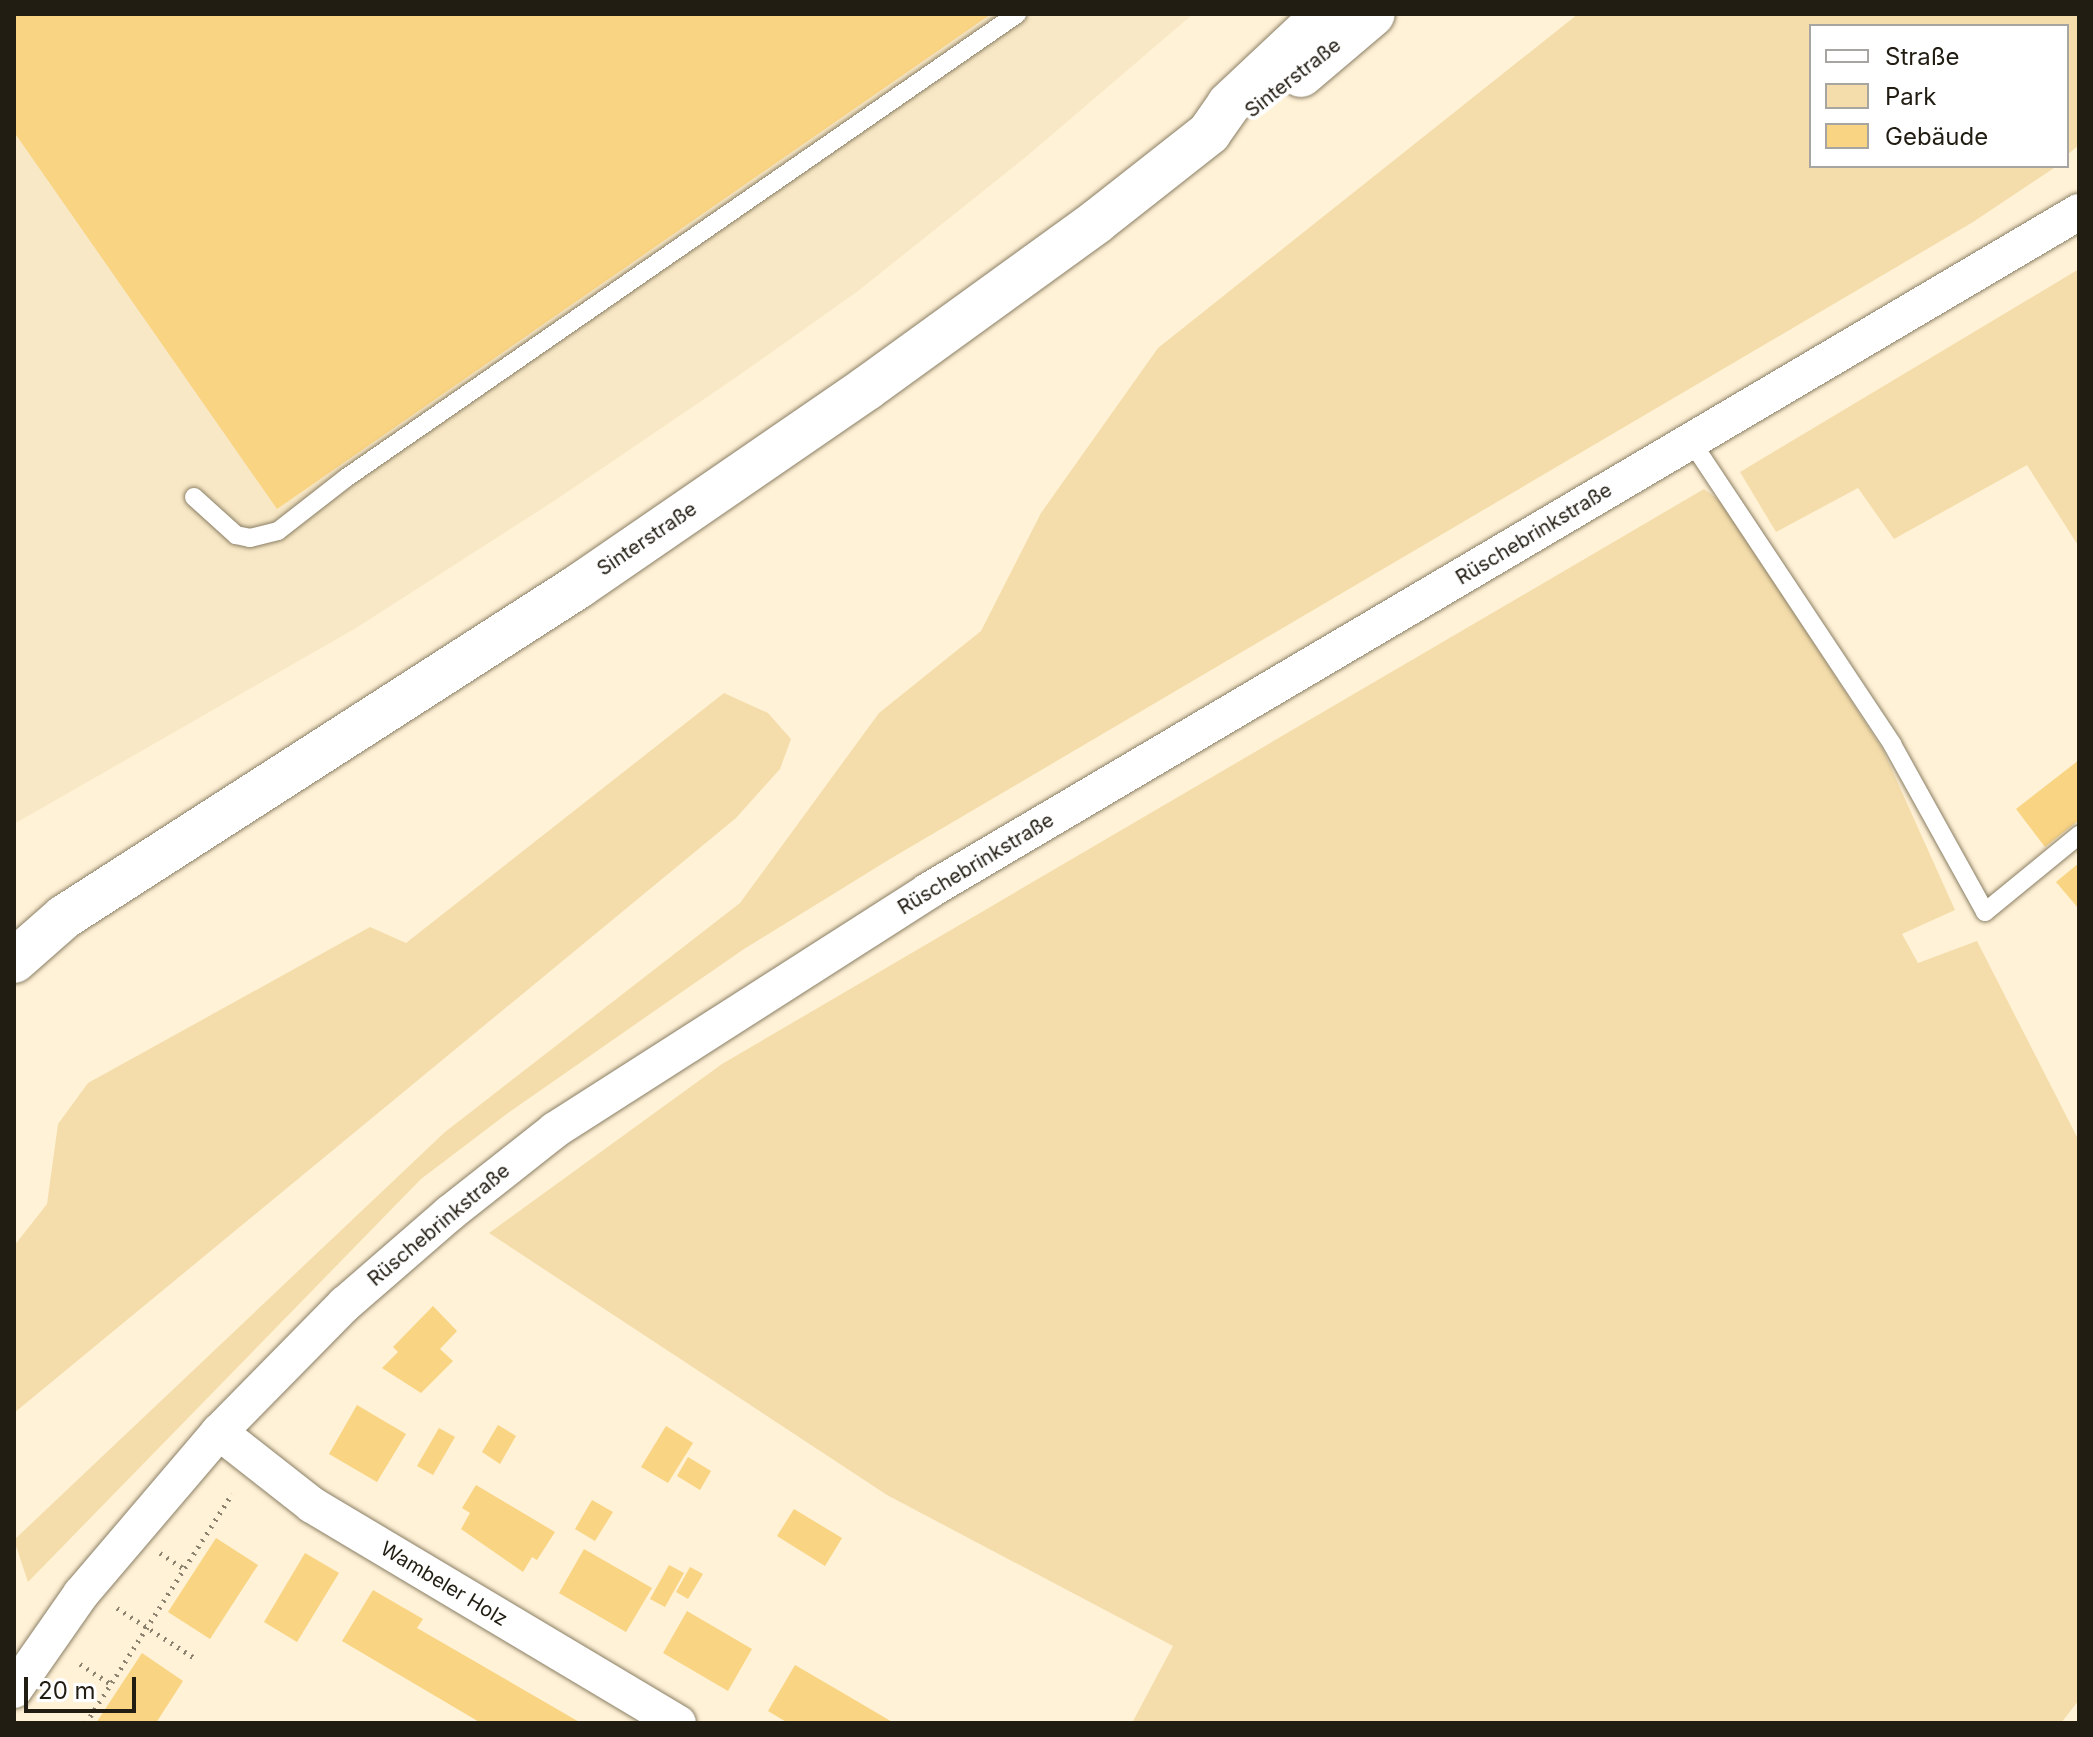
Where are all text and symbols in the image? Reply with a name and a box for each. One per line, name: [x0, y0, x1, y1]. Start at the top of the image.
legend: [1809, 24, 2069, 168]
street label: Sinterstraße: [1240, 33, 1346, 123]
text: Straße: [1885, 42, 1960, 71]
text: Park: [1885, 82, 1936, 111]
text: Gebäude: [1885, 122, 1988, 151]
street label: Rüschebrinkstraße: [1452, 478, 1616, 590]
street label: Sinterstraße: [593, 497, 701, 581]
street label: Rüschebrinkstraße: [894, 808, 1058, 920]
street label: Rüschebrinkstraße: [363, 1159, 515, 1291]
street label: Wambeler Holz: [376, 1537, 512, 1631]
scale bar: [28, 1661, 140, 1711]
text: 20 m: [38, 1676, 96, 1705]

